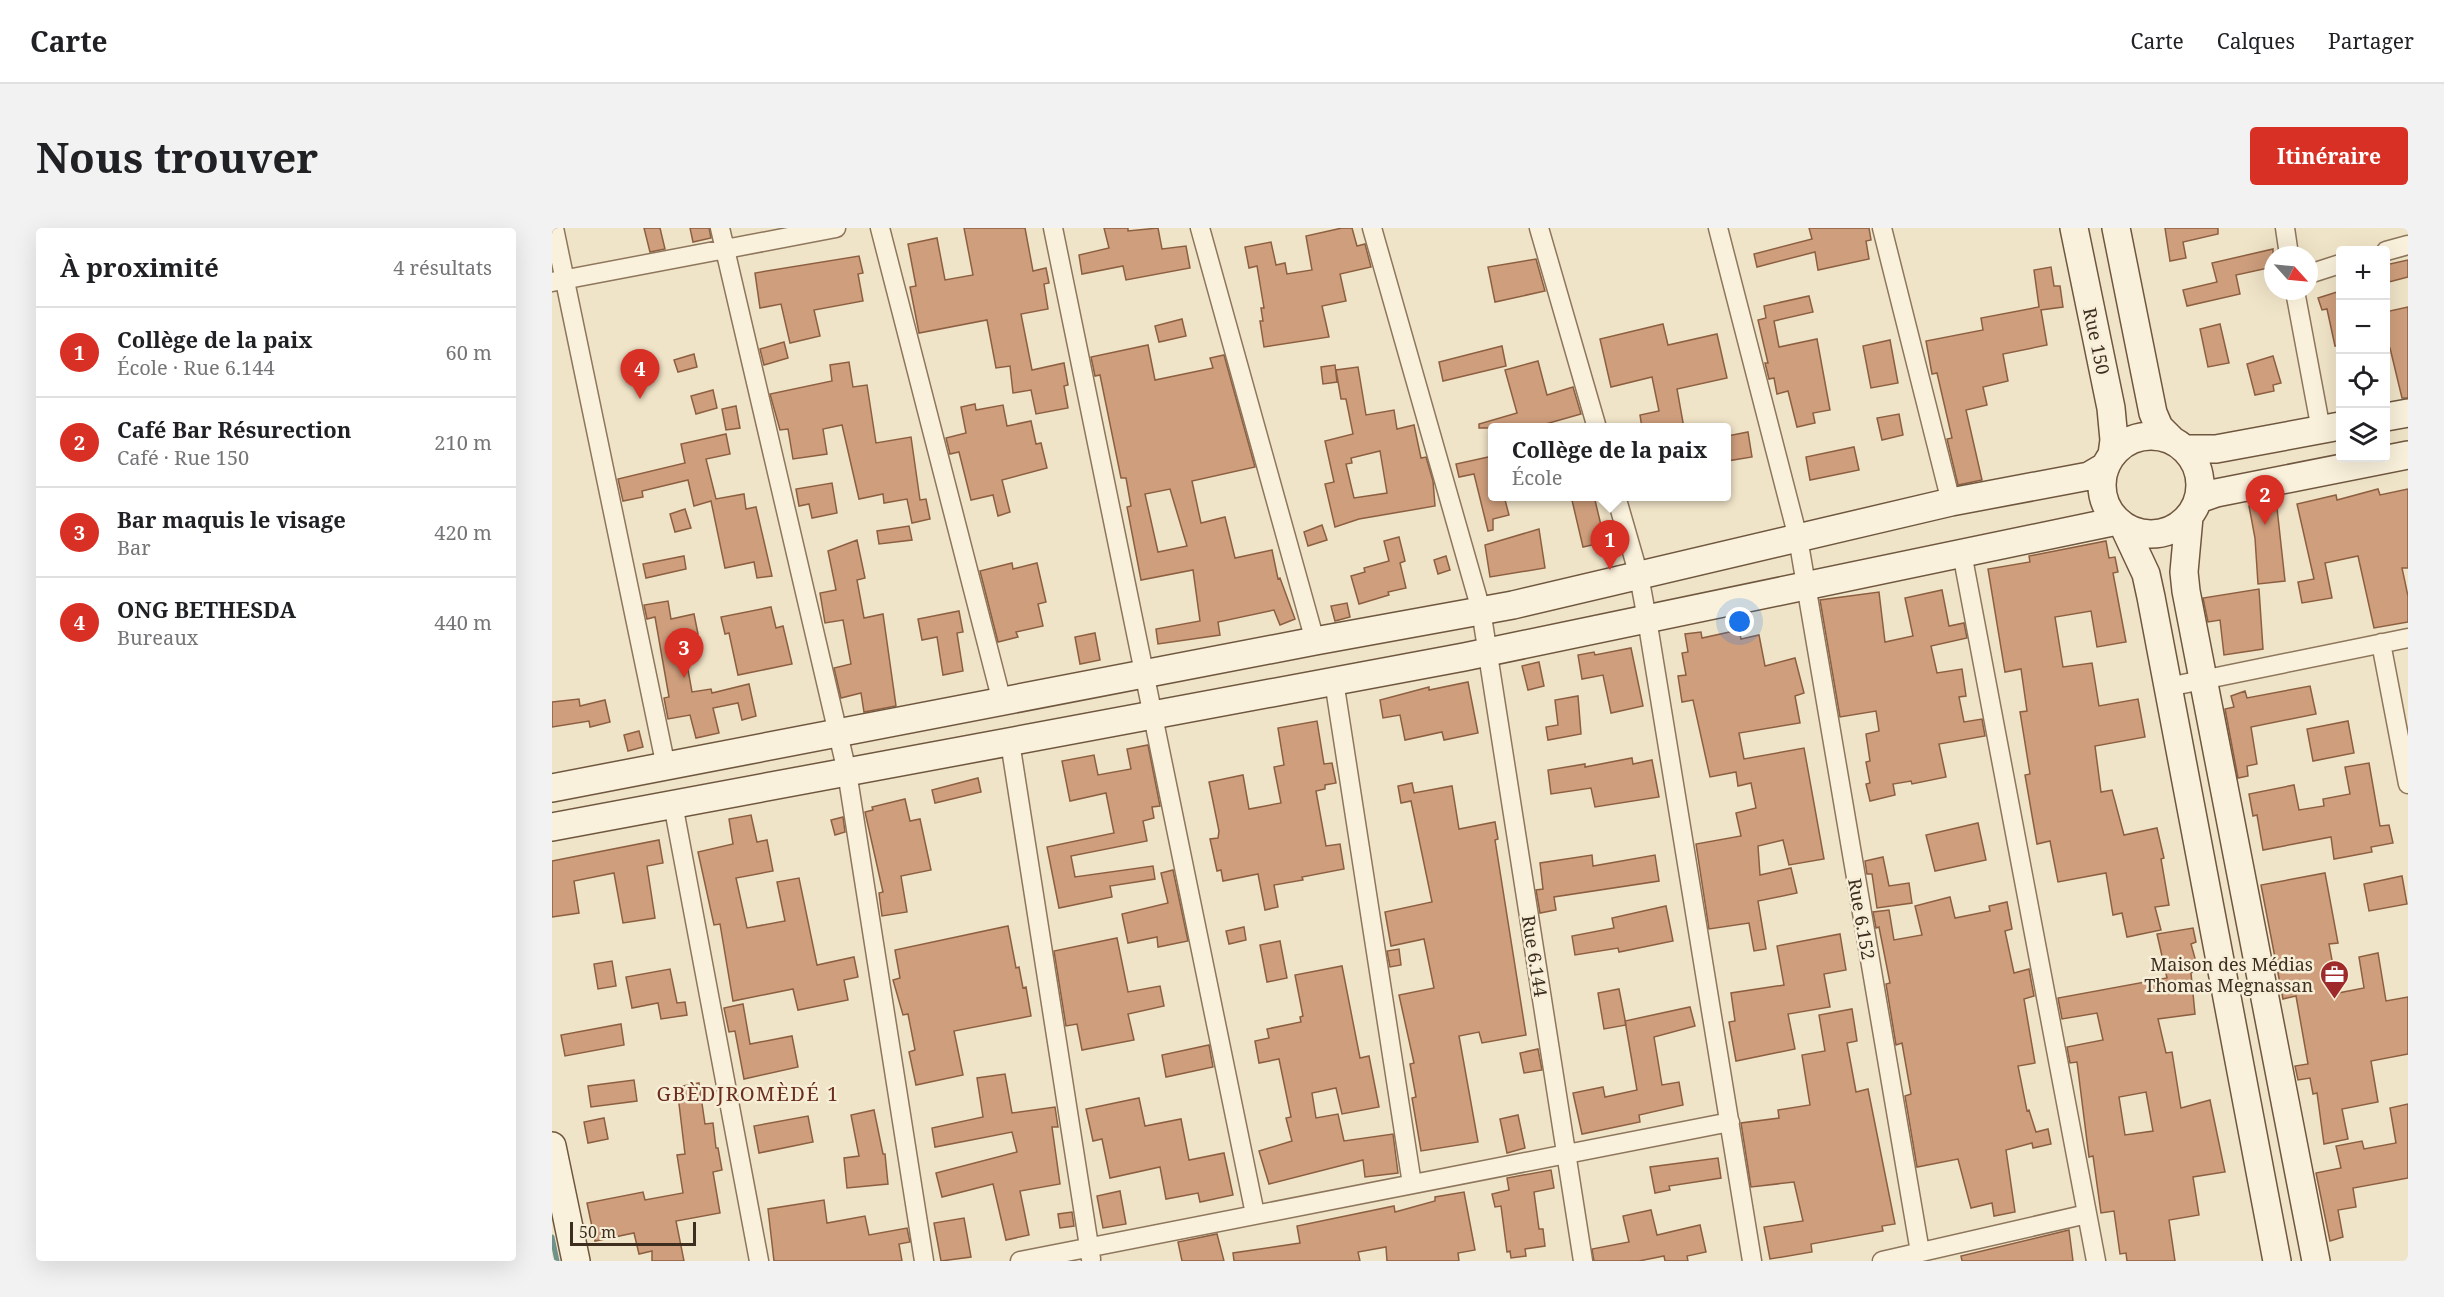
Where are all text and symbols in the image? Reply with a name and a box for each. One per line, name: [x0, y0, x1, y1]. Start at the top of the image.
text: Carte: [30, 22, 108, 60]
text: Carte: [2131, 27, 2184, 55]
text: Calques: [2217, 27, 2295, 55]
text: Partager: [2328, 27, 2414, 55]
button: Itinéraire: [2250, 127, 2408, 185]
text: Nous trouver: [36, 128, 318, 185]
north arrow: [2264, 246, 2318, 300]
map controls: [2336, 246, 2390, 462]
button: +: [2336, 246, 2390, 300]
text: À proximité: [60, 249, 219, 285]
text: 4 résultats: [393, 254, 492, 281]
button: −: [2336, 300, 2390, 354]
street label: Rue 150: [2078, 305, 2116, 377]
text: Collège de la paix: [117, 324, 313, 354]
text: 1: [74, 339, 85, 366]
text: 60 m: [446, 339, 492, 366]
pin: 4: [620, 350, 659, 399]
text: École · Rue 6.144: [117, 354, 275, 381]
button: locate: [2336, 354, 2390, 408]
button: layers: [2336, 408, 2390, 462]
text: Café Bar Résurection: [117, 414, 351, 444]
popup: [1488, 423, 1731, 501]
text: 2: [74, 429, 85, 456]
text: 210 m: [434, 429, 492, 456]
text: Collège de la paix: [1512, 434, 1707, 464]
text: Café · Rue 150: [117, 444, 249, 471]
text: École: [1512, 464, 1562, 491]
pin: 2: [2246, 476, 2284, 525]
text: Bar maquis le visage: [117, 504, 346, 534]
text: 3: [74, 519, 85, 546]
text: 420 m: [434, 519, 492, 546]
pin: 1: [1590, 520, 1630, 570]
text: Bar: [117, 534, 151, 561]
text: ONG BETHESDA: [117, 594, 296, 624]
your location: [1725, 607, 1754, 636]
text: 4: [74, 609, 85, 636]
text: 440 m: [434, 609, 492, 636]
text: Bureaux: [117, 624, 198, 651]
pin: 3: [664, 628, 704, 678]
street label: Rue 6.152: [1843, 876, 1881, 962]
street label: Rue 6.144: [1517, 913, 1553, 999]
place label: Maison des Médias Thomas Megnassan: [2144, 952, 2313, 997]
office icon: Maison des Médias Thomas Megnassan: [2318, 958, 2350, 1000]
district label: GBÈDJROMÈDÉ 1: [656, 1080, 840, 1107]
scale bar: [570, 1219, 696, 1246]
text: 50 m: [579, 1221, 616, 1243]

